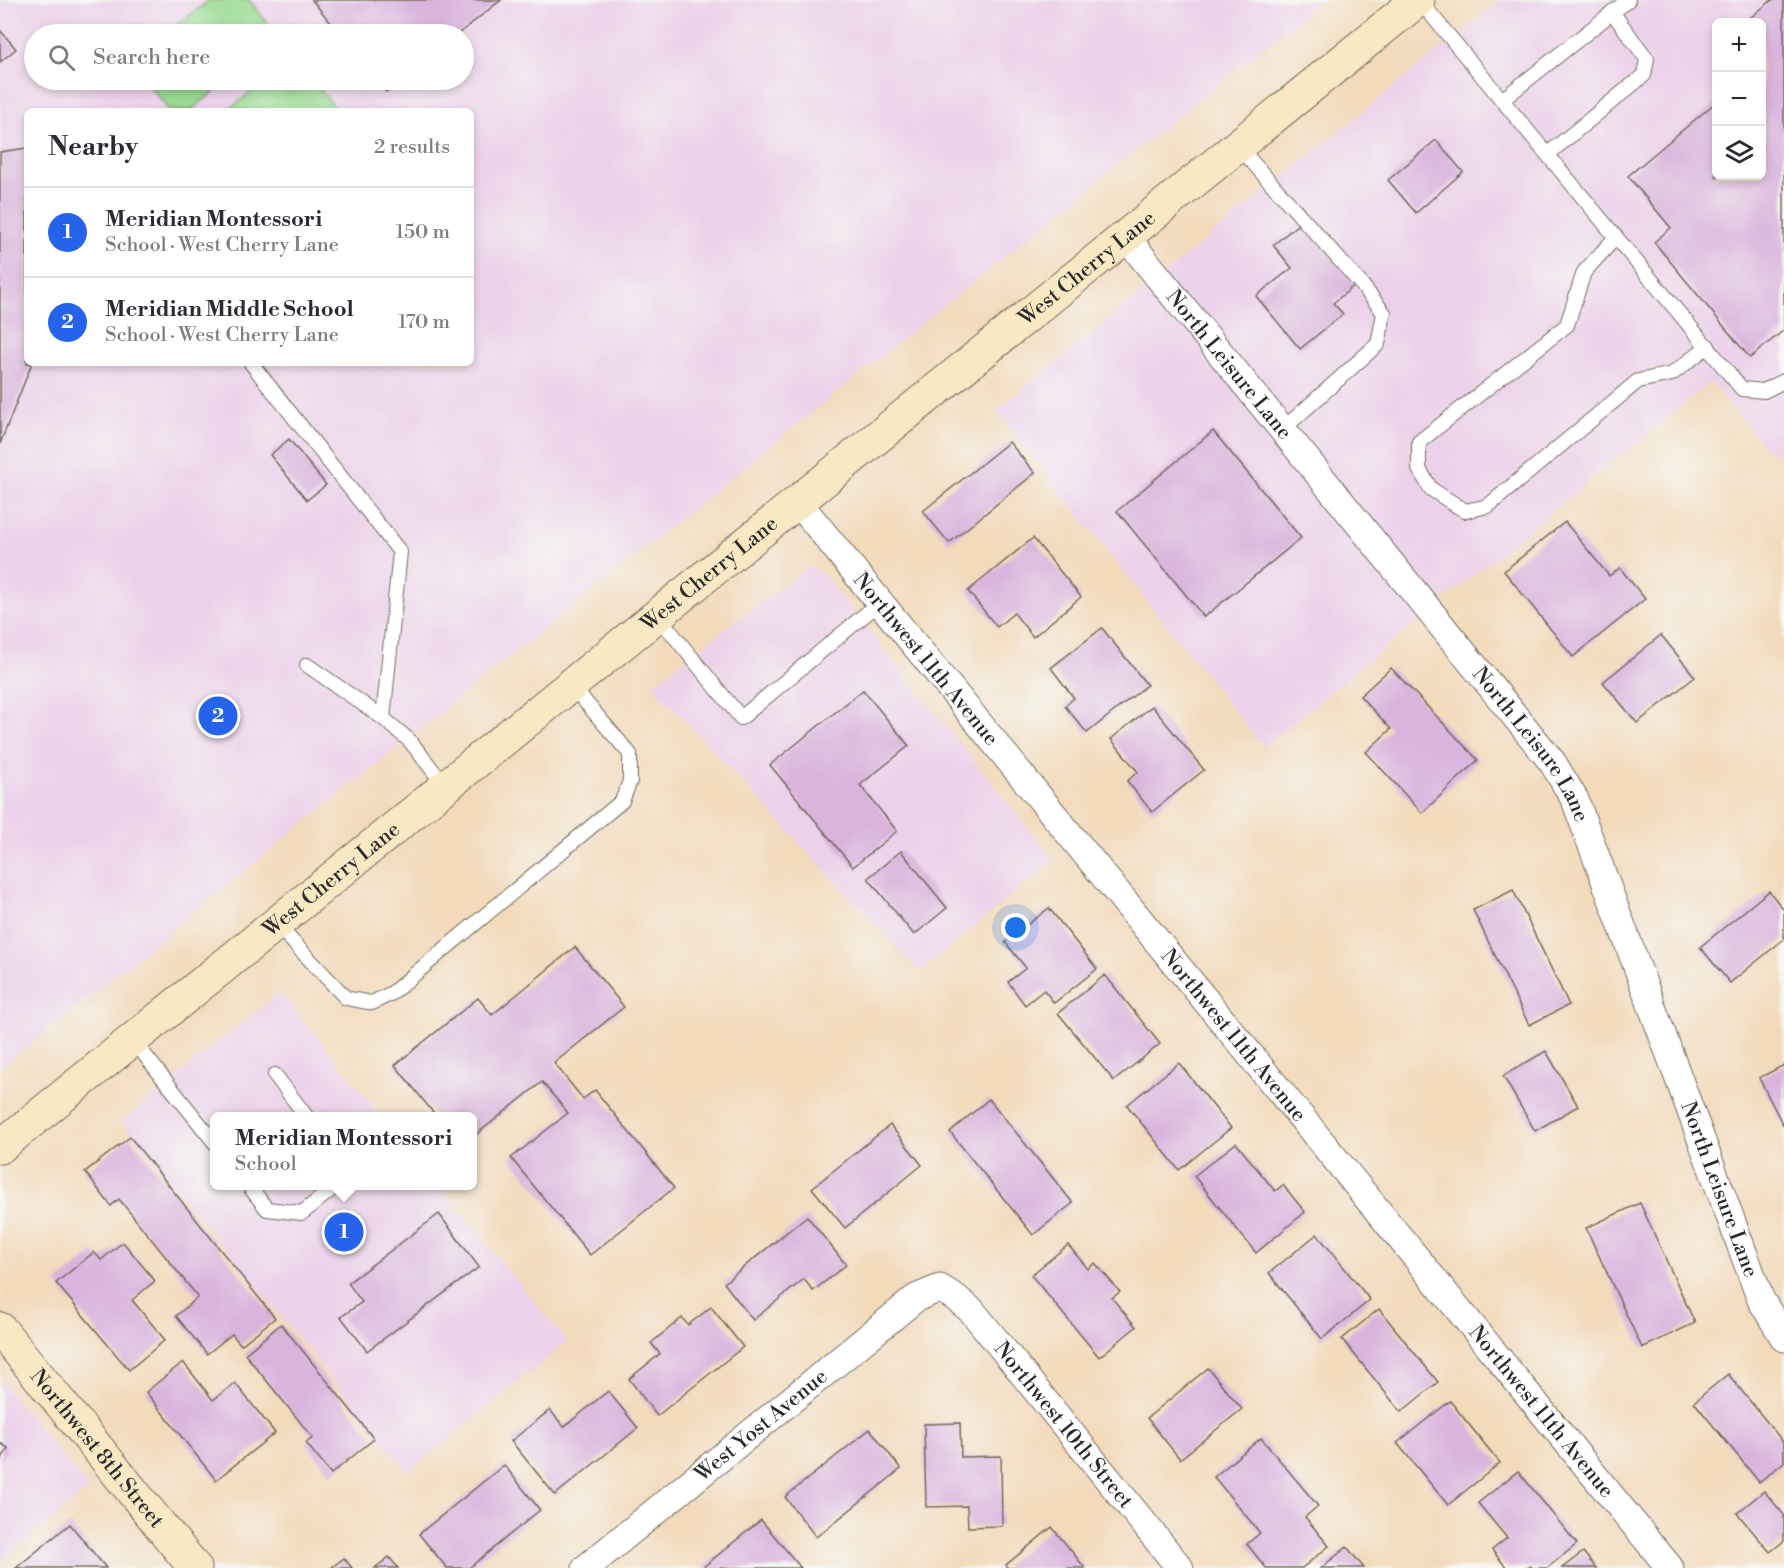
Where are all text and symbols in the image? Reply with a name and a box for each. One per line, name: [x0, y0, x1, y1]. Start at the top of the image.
map controls: [1712, 18, 1766, 180]
button: +: [1712, 18, 1766, 72]
search box: [24, 24, 474, 90]
icon: search: [45, 41, 78, 74]
text: Search here: [93, 44, 210, 71]
button: −: [1712, 72, 1766, 126]
button: layers: [1712, 126, 1766, 180]
text: Nearby: [48, 131, 138, 163]
text: 2 results: [374, 135, 450, 160]
street label: West Cherry Lane: [1013, 205, 1161, 332]
text: Meridian Montessori: [105, 206, 322, 233]
text: 1: [63, 220, 72, 245]
text: 150 m: [395, 220, 450, 245]
text: School · West Cherry Lane: [105, 233, 339, 258]
street label: North Leisure Lane: [1160, 285, 1297, 445]
text: Meridian Middle School: [105, 296, 354, 323]
text: 2: [61, 310, 74, 335]
text: 170 m: [398, 310, 450, 335]
text: School · West Cherry Lane: [105, 323, 339, 348]
street label: West Cherry Lane: [635, 511, 783, 638]
street label: Northwest 11th Avenue: [847, 568, 1004, 751]
street label: North Leisure Lane: [1466, 662, 1594, 826]
pin: 2: [198, 694, 238, 738]
street label: West Cherry Lane: [257, 817, 406, 944]
your location: [1001, 913, 1030, 942]
street label: Northwest 11th Avenue: [1155, 944, 1312, 1127]
street label: North Leisure Lane: [1674, 1098, 1763, 1281]
popup: [210, 1112, 477, 1190]
text: Meridian Montessori: [235, 1125, 452, 1152]
text: School: [235, 1152, 297, 1177]
pin: 1: [324, 1210, 364, 1254]
street label: Northwest 11th Avenue: [1463, 1320, 1619, 1503]
street label: Northwest 10th Street: [988, 1337, 1139, 1514]
street label: Northwest 8th Street: [24, 1364, 169, 1534]
street label: West Yost Avenue: [689, 1364, 833, 1488]

